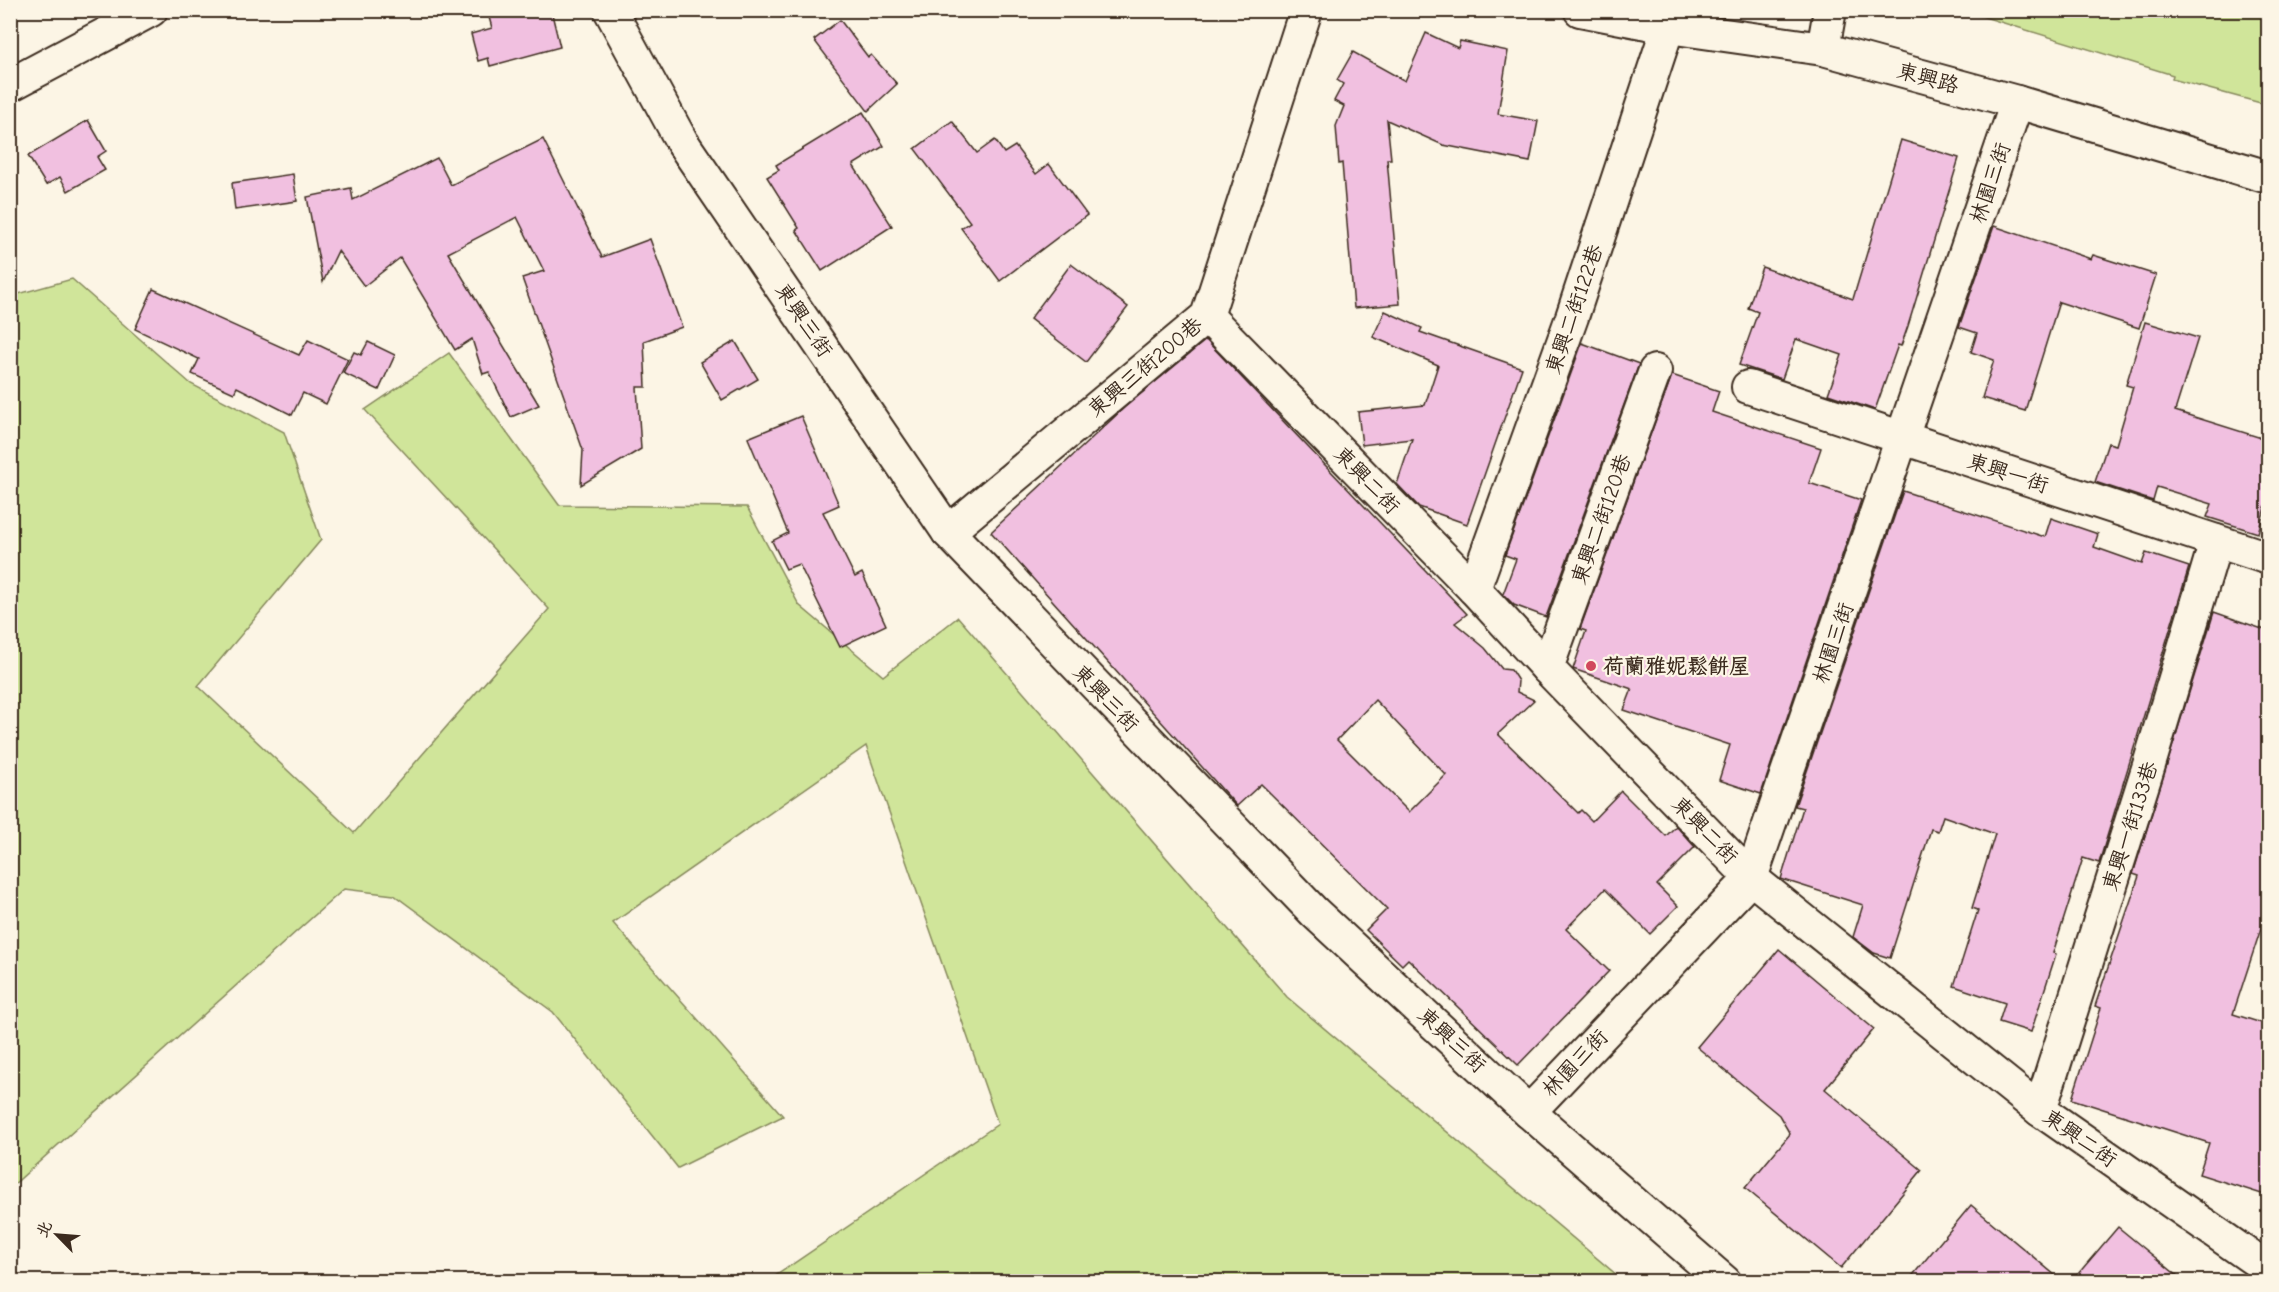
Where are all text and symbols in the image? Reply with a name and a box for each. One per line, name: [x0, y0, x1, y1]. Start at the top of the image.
street label: 東興路: [1894, 58, 1962, 98]
street label: 林園三街: [1965, 139, 2015, 227]
street label: 東興二街122巷: [1541, 241, 1607, 377]
street label: 東興三街: [771, 278, 837, 362]
street label: 東興三街200巷: [1083, 312, 1207, 422]
street label: 東興二街: [1329, 441, 1405, 519]
street label: 東興一街: [1964, 449, 2052, 497]
street label: 東興二街120巷: [1566, 450, 1636, 588]
street label: 林園三街: [1808, 599, 1858, 687]
place label: 荷蘭雅妮鬆餅屋: [1603, 654, 1750, 678]
street label: 東興三街: [1068, 659, 1144, 737]
marker: 荷蘭雅妮鬆餅屋: [1584, 659, 1598, 673]
street label: 東興一街133巷: [2098, 758, 2162, 894]
street label: 東興二街: [1667, 791, 1743, 869]
street label: 東興三街: [1413, 1003, 1491, 1077]
street label: 林園三街: [1537, 1024, 1613, 1102]
street label: 東興二街: [2039, 1104, 2121, 1172]
north arrow: [27, 1205, 87, 1265]
text: 北: [33, 1218, 56, 1240]

